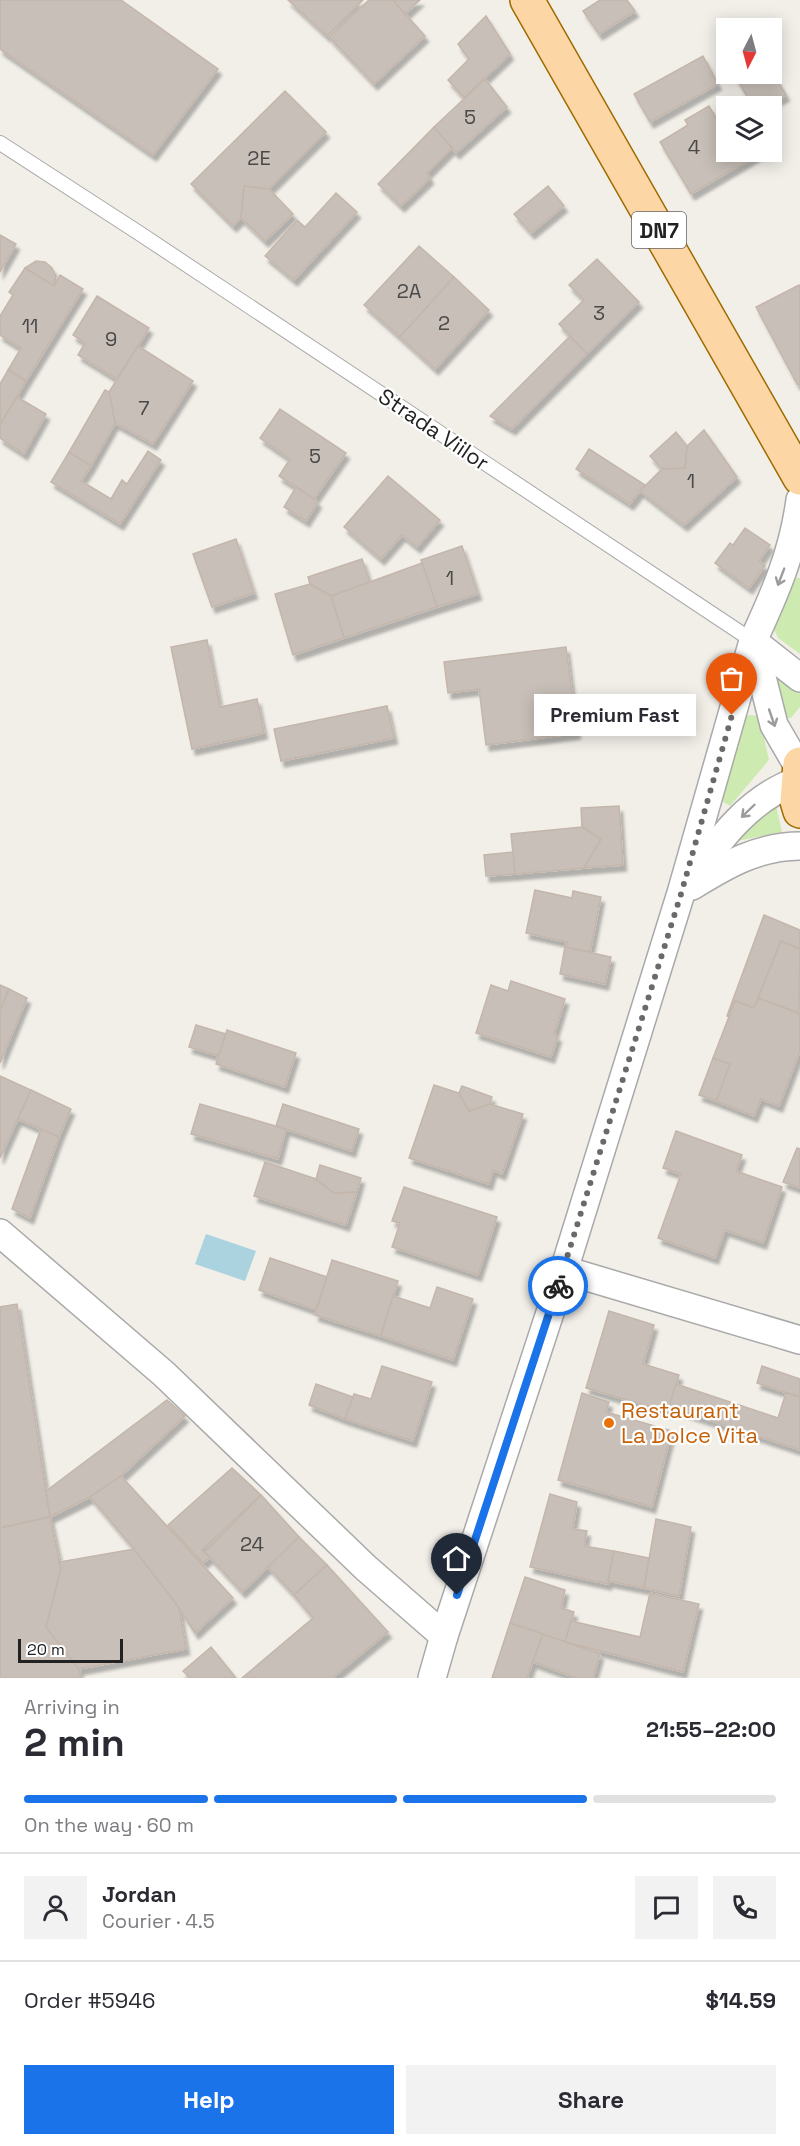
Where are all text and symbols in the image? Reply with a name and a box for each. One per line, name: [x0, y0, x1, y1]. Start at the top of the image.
north arrow: [716, 18, 782, 84]
map controls: [716, 18, 782, 162]
button: layers: [716, 96, 782, 162]
house number: 5: [464, 104, 476, 130]
house number: 4: [688, 134, 700, 160]
house number: 2E: [247, 145, 271, 171]
road number: DN7: [632, 212, 686, 248]
house number: 2A: [397, 278, 422, 304]
house number: 3: [593, 300, 605, 326]
house number: 2: [438, 310, 450, 336]
house number: 11: [22, 313, 38, 339]
house number: 9: [105, 326, 117, 352]
street label: Strada Viilor: [373, 382, 495, 476]
house number: 7: [138, 395, 150, 421]
house number: 5: [309, 443, 321, 469]
house number: 1: [687, 468, 695, 494]
house number: 1: [446, 565, 454, 591]
one-way arrow: [775, 567, 786, 586]
pin: [706, 653, 757, 715]
icon: bag: [715, 662, 748, 695]
callout: Premium Fast: [534, 694, 696, 736]
text: Premium Fast: [550, 702, 680, 728]
one-way arrow: [768, 708, 779, 727]
one-way arrow: [741, 803, 756, 817]
courier: [528, 1256, 588, 1316]
icon: bike: [542, 1270, 575, 1303]
place label: Restaurant La Dolce Vita: [621, 1396, 758, 1449]
marker: Restaurant La Dolce Vita: [602, 1416, 616, 1430]
house number: 24: [240, 1531, 264, 1557]
pin: [431, 1533, 482, 1595]
icon: home: [440, 1542, 473, 1575]
scale bar: [18, 1636, 123, 1664]
text: 20 m: [27, 1639, 65, 1660]
text: Arriving in: [24, 1694, 120, 1720]
text: 21:55–22:00: [646, 1715, 776, 1743]
text: 2 min: [24, 1718, 125, 1767]
text: On the way · 60 m: [24, 1812, 194, 1838]
button: person: [24, 1876, 87, 1939]
button: chat: [635, 1876, 698, 1939]
button: phone: [713, 1876, 776, 1939]
text: Jordan: [102, 1880, 177, 1908]
text: Courier · 4.5: [102, 1908, 215, 1934]
text: Order #5946: [24, 1986, 155, 2014]
text: $14.59: [705, 1986, 776, 2014]
button: Help: [24, 2065, 394, 2134]
button: Share: [406, 2065, 776, 2134]

